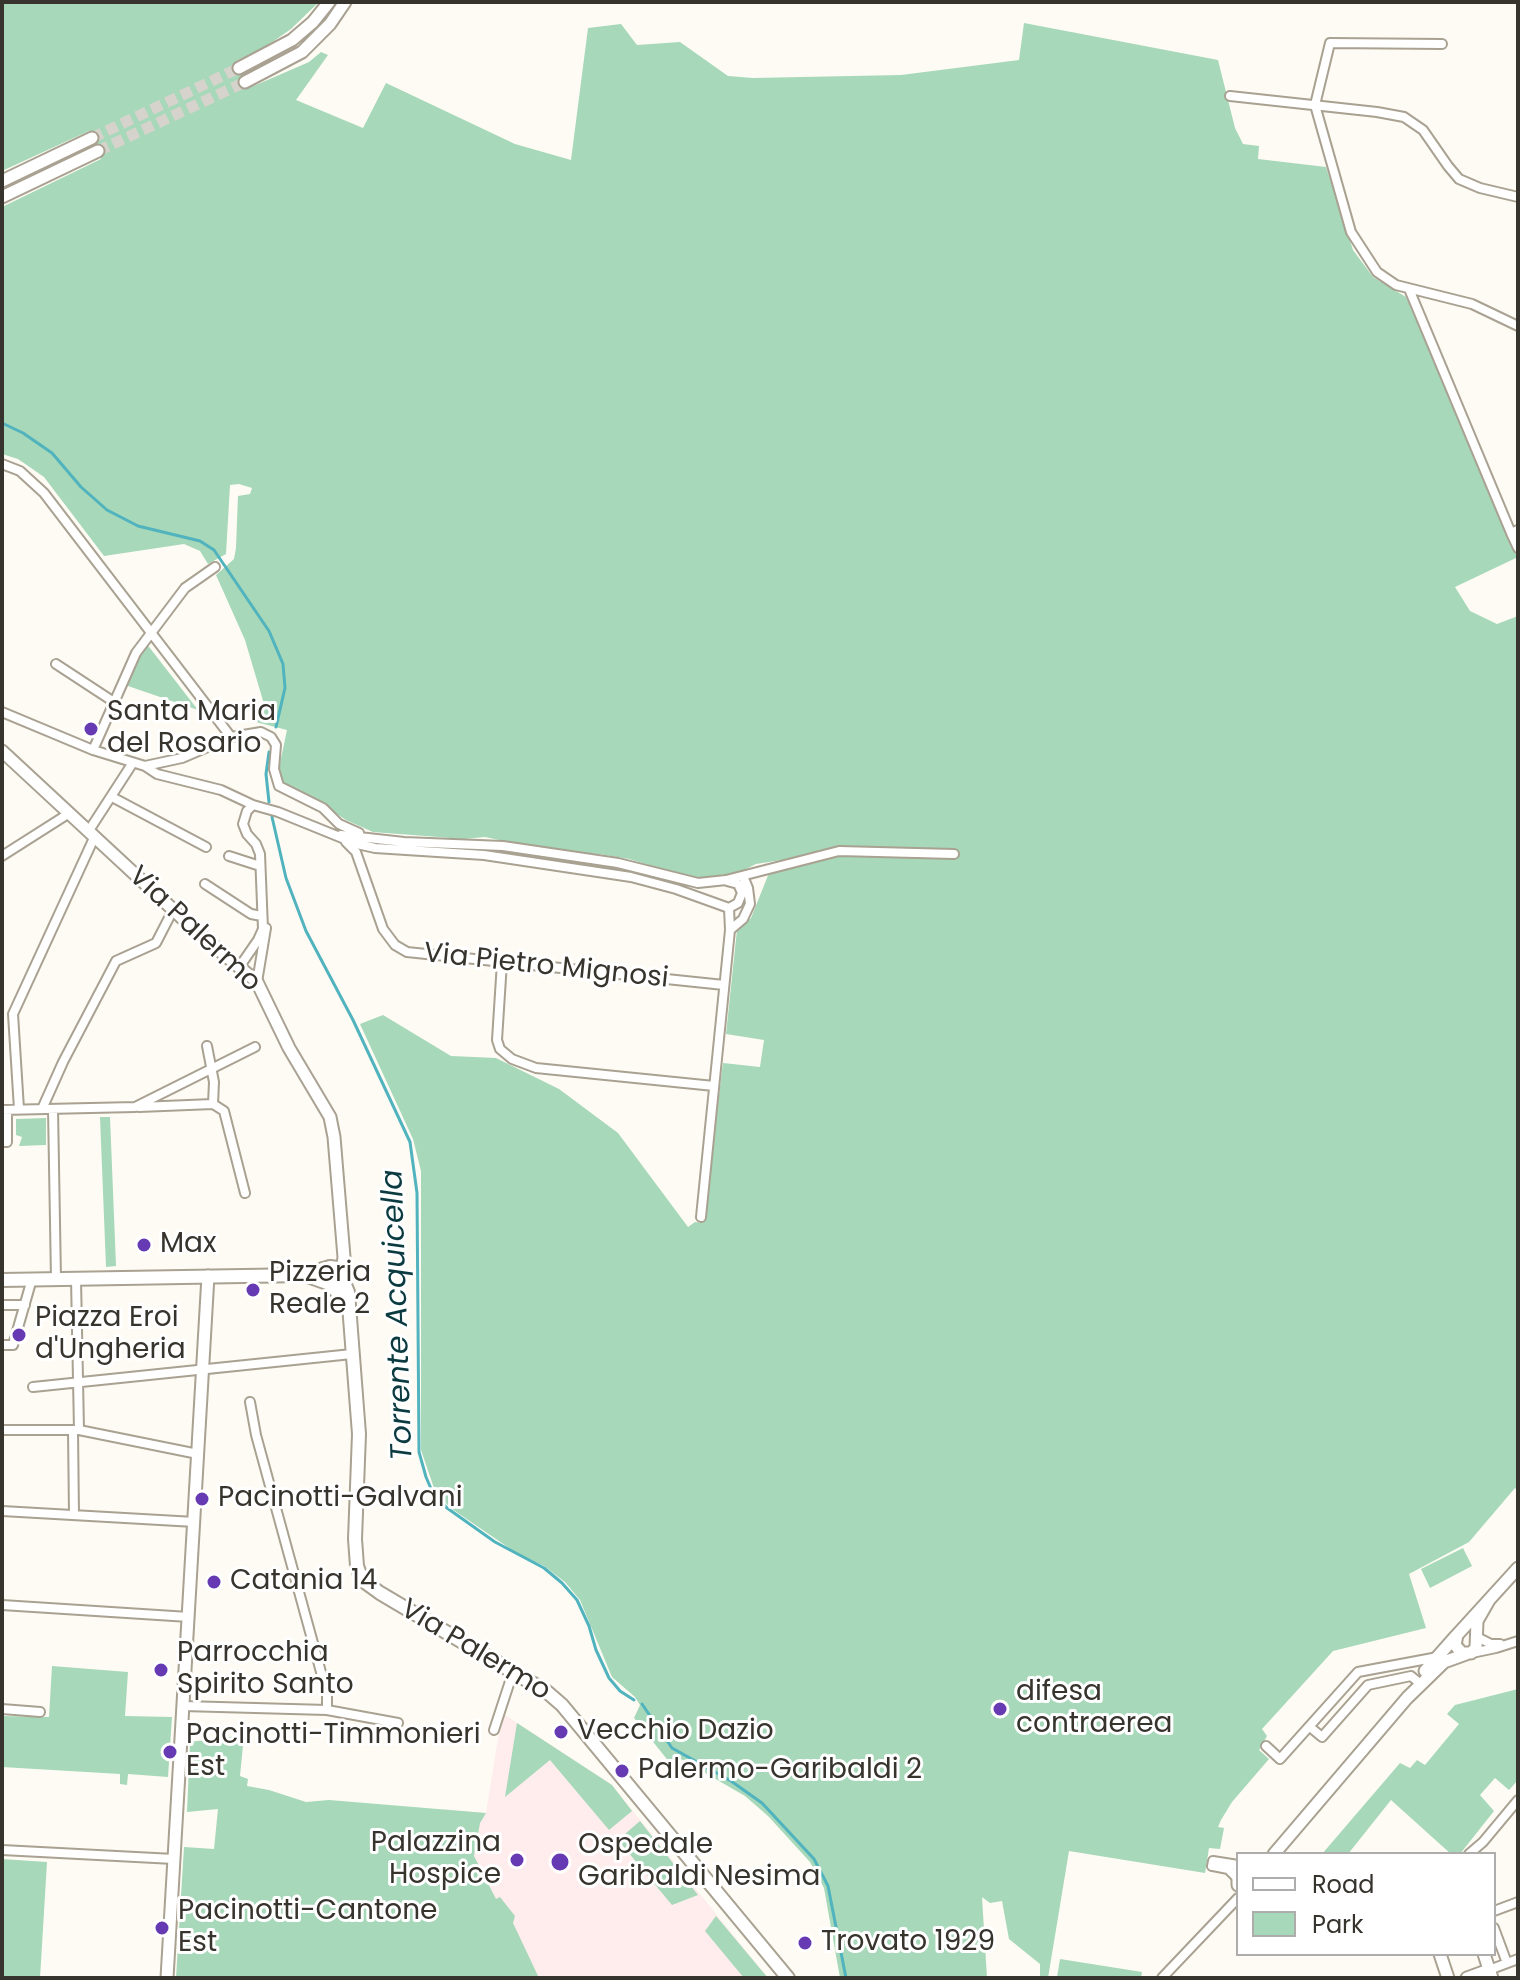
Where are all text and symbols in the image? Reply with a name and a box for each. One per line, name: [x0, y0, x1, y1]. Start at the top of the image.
place label: Santa Maria del Rosario: [107, 696, 276, 762]
marker: Santa Maria del Rosario: [82, 720, 100, 738]
street label: Via Palermo: [121, 860, 267, 1000]
street label: Via Pietro Mignosi: [422, 937, 670, 997]
water label: Torrente Acquicella: [376, 1169, 422, 1461]
place label: Max: [160, 1228, 216, 1262]
marker: Max: [135, 1236, 153, 1254]
place label: Pizzeria Reale 2: [269, 1257, 371, 1323]
marker: Pizzeria Reale 2: [244, 1281, 262, 1299]
place label: Piazza Eroi d'Ungheria: [35, 1302, 186, 1368]
marker: Piazza Eroi d'Ungheria: [10, 1326, 28, 1344]
place label: Pacinotti-Galvani: [218, 1482, 463, 1516]
marker: Pacinotti-Galvani: [193, 1490, 211, 1508]
place label: Catania 14: [230, 1565, 377, 1599]
marker: Catania 14: [205, 1573, 223, 1591]
street label: Via Palermo: [394, 1593, 556, 1709]
place label: Parrocchia Spirito Santo: [177, 1637, 354, 1703]
marker: Parrocchia Spirito Santo: [152, 1661, 170, 1679]
place label: difesa contraerea: [1016, 1676, 1172, 1742]
marker: difesa contraerea: [991, 1700, 1009, 1718]
place label: Vecchio Dazio: [577, 1715, 774, 1749]
place label: Pacinotti-Timmonieri Est: [186, 1719, 481, 1785]
marker: Vecchio Dazio: [552, 1723, 570, 1741]
marker: Pacinotti-Timmonieri Est: [161, 1743, 179, 1761]
place label: Palermo-Garibaldi 2: [638, 1754, 922, 1788]
marker: Palermo-Garibaldi 2: [613, 1762, 631, 1780]
place label: Palazzina Hospice: [371, 1827, 501, 1893]
place label: Ospedale Garibaldi Nesima: [578, 1829, 820, 1895]
marker: Palazzina Hospice: [508, 1851, 526, 1869]
marker: Ospedale Garibaldi Nesima: [549, 1851, 571, 1873]
legend: [1236, 1852, 1496, 1956]
text: Road: [1312, 1868, 1374, 1901]
place label: Pacinotti-Cantone Est: [178, 1895, 437, 1961]
text: Park: [1312, 1908, 1363, 1941]
marker: Pacinotti-Cantone Est: [153, 1919, 171, 1937]
place label: Trovato 1929: [821, 1926, 995, 1960]
marker: Trovato 1929: [796, 1934, 814, 1952]

